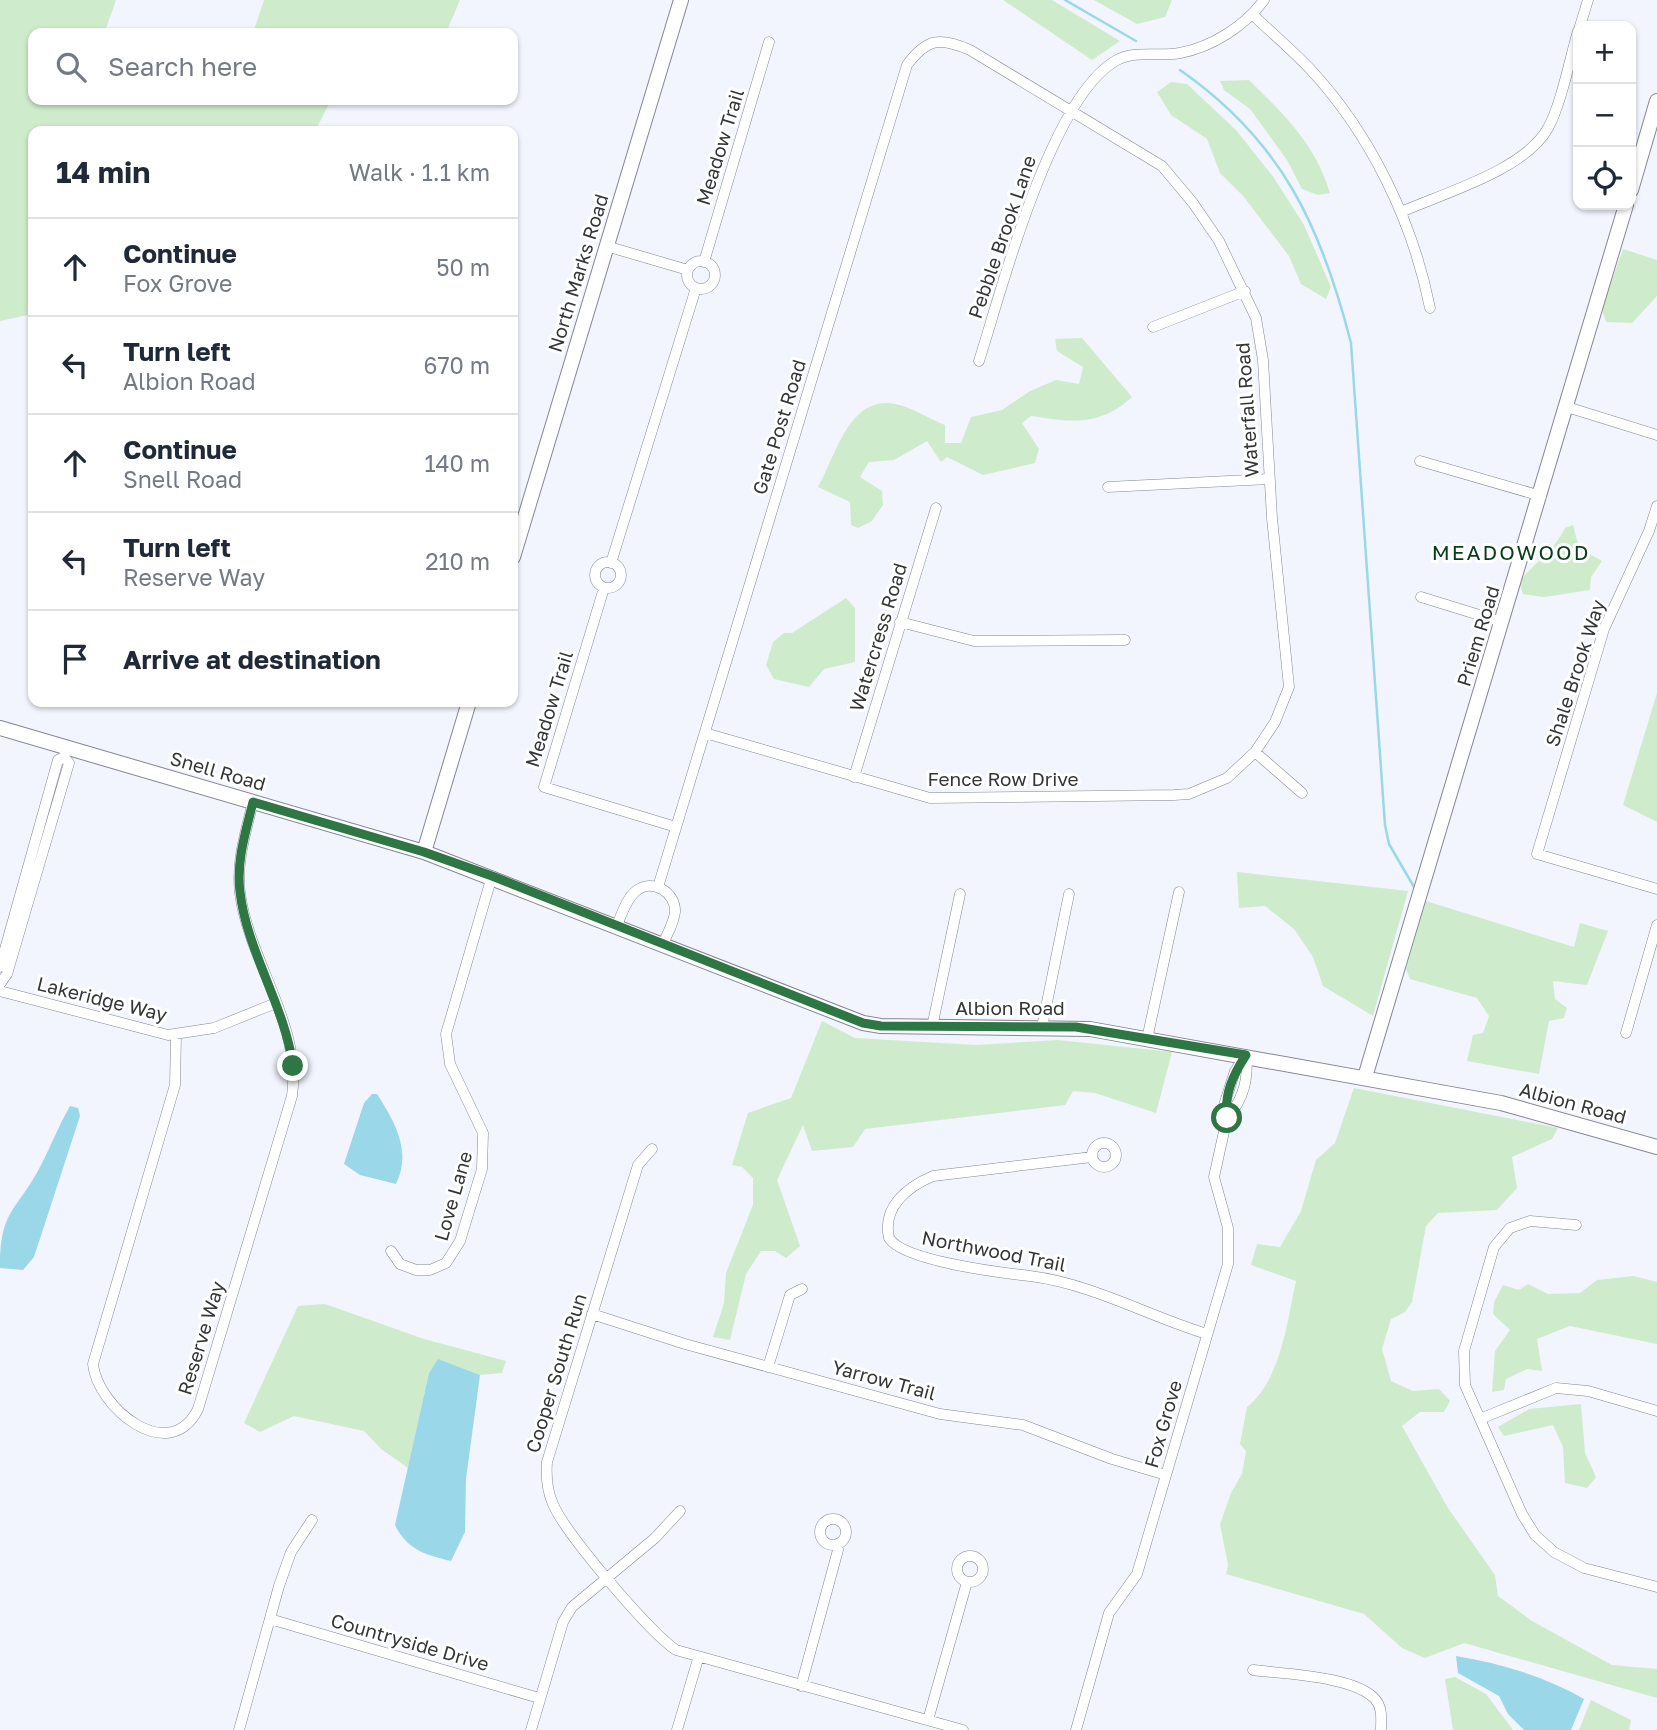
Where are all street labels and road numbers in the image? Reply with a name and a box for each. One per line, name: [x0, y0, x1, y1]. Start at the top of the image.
street label: Meadow Trail: [691, 86, 748, 208]
street label: Pebble Brook Lane: [963, 152, 1040, 321]
street label: North Marks Road: [543, 191, 613, 355]
street label: Waterfall Road: [1230, 342, 1263, 478]
street label: Gate Post Road: [747, 357, 810, 497]
street label: Watercress Road: [844, 560, 911, 714]
street label: Priem Road: [1451, 583, 1504, 689]
street label: Shale Brook Way: [1540, 596, 1609, 749]
street label: Meadow Trail: [520, 648, 577, 770]
street label: Snell Road: [168, 746, 269, 795]
street label: Fence Row Drive: [927, 767, 1079, 790]
street label: Lakeridge Way: [35, 971, 170, 1026]
street label: Albion Road: [955, 996, 1065, 1019]
street label: Albion Road: [1517, 1077, 1629, 1128]
street label: Love Lane: [429, 1148, 476, 1243]
street label: Northwood Trail: [920, 1225, 1068, 1276]
street label: Reserve Way: [172, 1278, 229, 1397]
street label: Cooper South Run: [520, 1290, 591, 1455]
street label: Yarrow Trail: [830, 1355, 939, 1404]
street label: Fox Grove: [1139, 1377, 1186, 1470]
street label: Countryside Drive: [329, 1608, 492, 1675]

